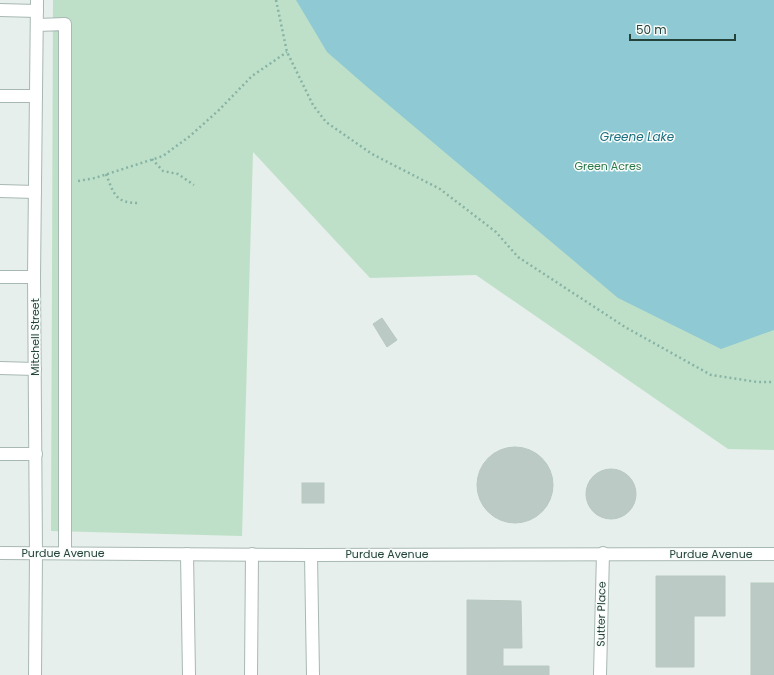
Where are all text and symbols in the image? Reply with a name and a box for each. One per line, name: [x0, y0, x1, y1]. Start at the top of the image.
scale bar: [630, 16, 735, 42]
text: 50 m: [636, 21, 667, 38]
water label: Greene Lake: [600, 128, 675, 145]
park label: Green Acres: [574, 158, 642, 174]
street label: Mitchell Street: [27, 298, 43, 376]
street label: Purdue Avenue: [21, 545, 105, 561]
street label: Purdue Avenue: [345, 546, 429, 562]
street label: Purdue Avenue: [669, 546, 753, 562]
street label: Sutter Place: [592, 581, 610, 647]

